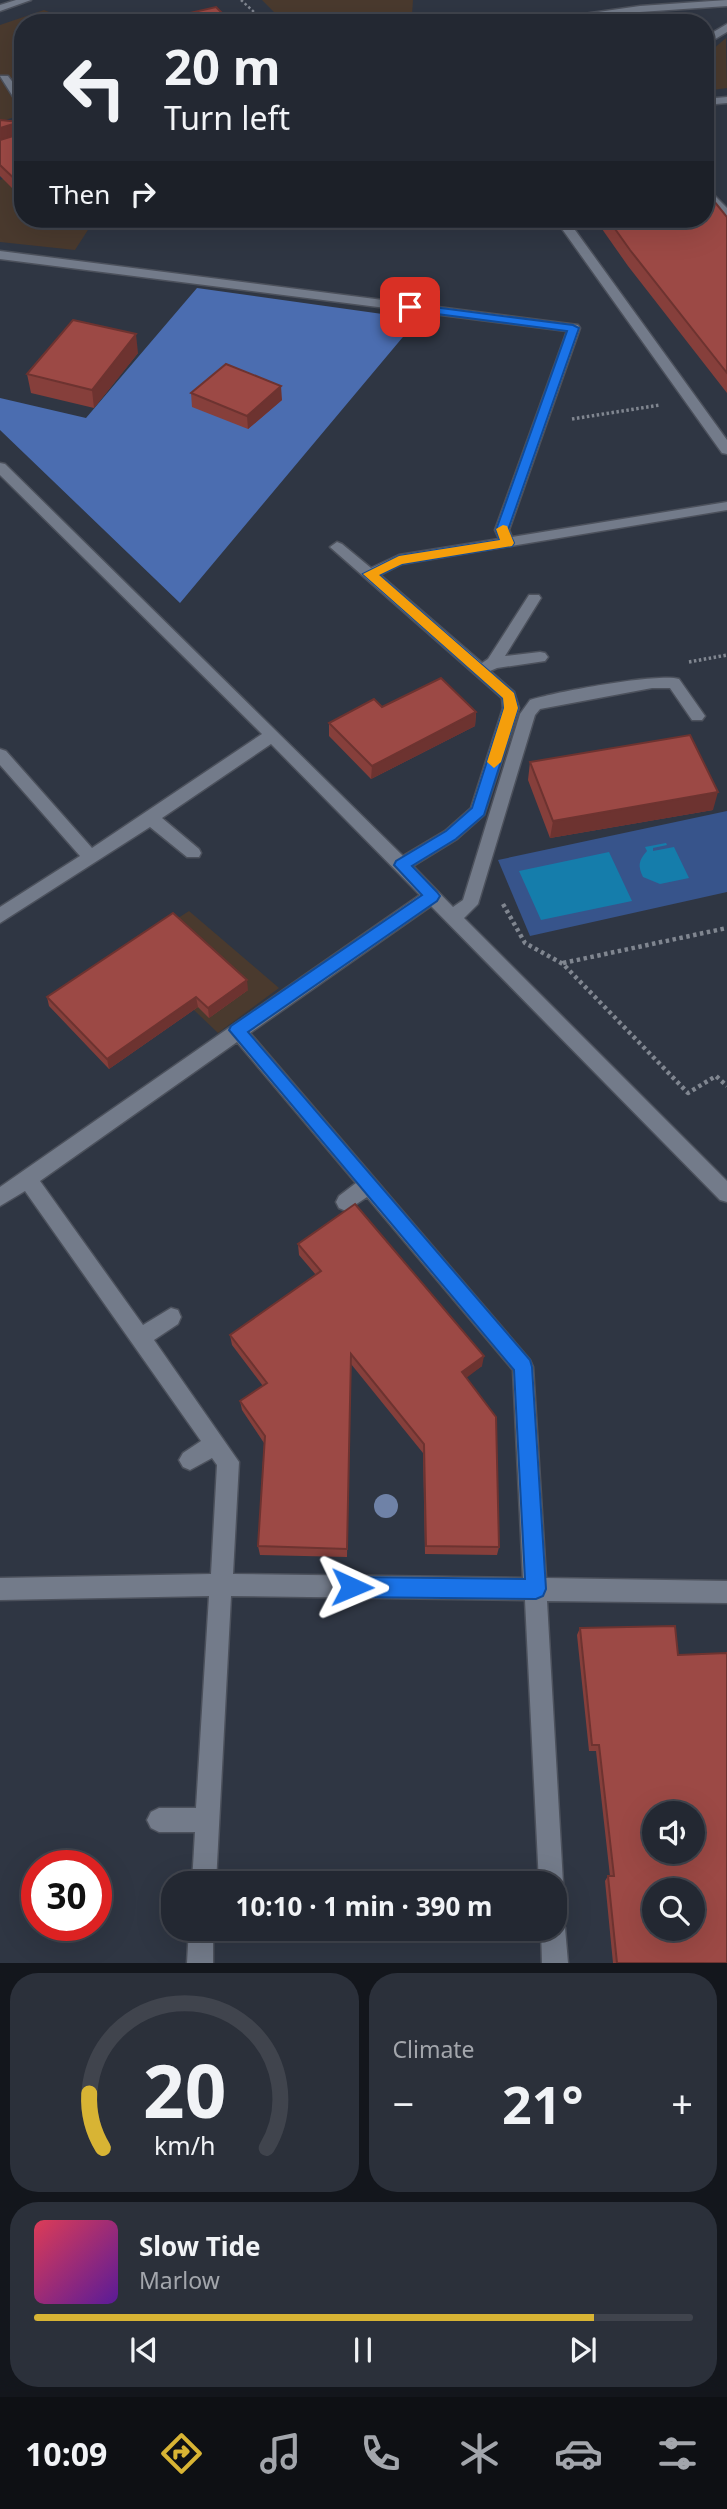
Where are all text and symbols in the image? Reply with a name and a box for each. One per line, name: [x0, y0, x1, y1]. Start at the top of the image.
text: 20 m: [164, 33, 281, 99]
icon: left: [49, 42, 140, 133]
text: Turn left: [164, 96, 290, 139]
icon: right: [124, 175, 162, 213]
text: Then: [49, 176, 110, 212]
pin: [380, 277, 440, 337]
icon: arrive: [391, 288, 429, 326]
position arrow: [315, 1550, 389, 1624]
map controls: [642, 1801, 705, 1941]
button: sound: [642, 1801, 705, 1864]
speed limit sign: 30: [21, 1850, 112, 1941]
button: search: [642, 1878, 705, 1941]
text: 10:10 · 1 min · 390 m: [236, 1888, 492, 1924]
text: Climate: [393, 2033, 475, 2065]
text: 20: [143, 2041, 226, 2140]
text: 21°: [502, 2068, 584, 2139]
text: −: [393, 2077, 414, 2129]
text: +: [671, 2077, 693, 2129]
text: km/h: [153, 2128, 215, 2162]
text: Slow Tide: [139, 2228, 261, 2264]
text: Marlow: [139, 2264, 220, 2296]
icon: previous: [125, 2331, 163, 2369]
icon: pause: [344, 2331, 382, 2369]
icon: next: [564, 2331, 602, 2369]
icon: directions: [157, 2429, 206, 2478]
icon: music: [256, 2429, 305, 2478]
icon: phone: [356, 2429, 405, 2478]
icon: climate: [455, 2429, 504, 2478]
icon: car: [554, 2429, 603, 2478]
icon: filters: [653, 2429, 702, 2478]
text: 10:09: [25, 2432, 107, 2475]

